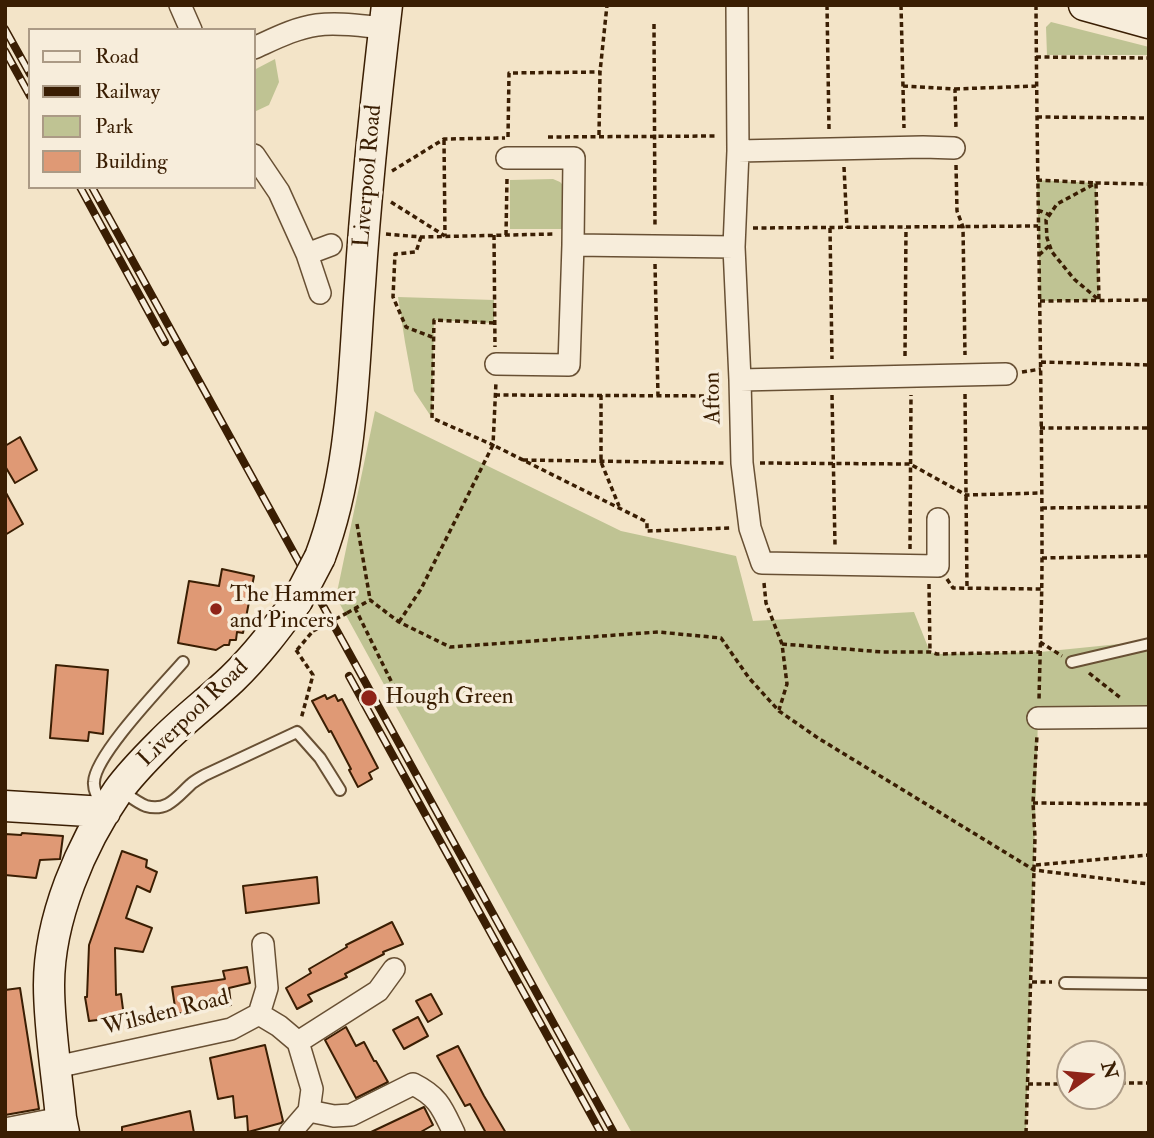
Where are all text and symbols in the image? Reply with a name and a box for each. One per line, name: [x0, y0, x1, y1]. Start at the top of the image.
legend: [28, 28, 256, 189]
text: Road: [95, 43, 139, 70]
text: Railway: [95, 78, 160, 105]
street label: Liverpool Road: [349, 104, 389, 248]
text: Park: [95, 113, 133, 140]
text: Building: [95, 148, 168, 175]
street label: Afton: [700, 372, 728, 424]
place label: The Hammer and Pincers: [230, 582, 356, 636]
marker: The Hammer and Pincers: [208, 601, 224, 617]
street label: Liverpool Road: [133, 654, 255, 774]
place label: Hough Green: [385, 684, 514, 712]
marker: Hough Green: [359, 688, 379, 708]
street label: Wilsden Road: [100, 985, 232, 1043]
north arrow: [1056, 1040, 1126, 1110]
text: N: [1096, 1059, 1123, 1081]

